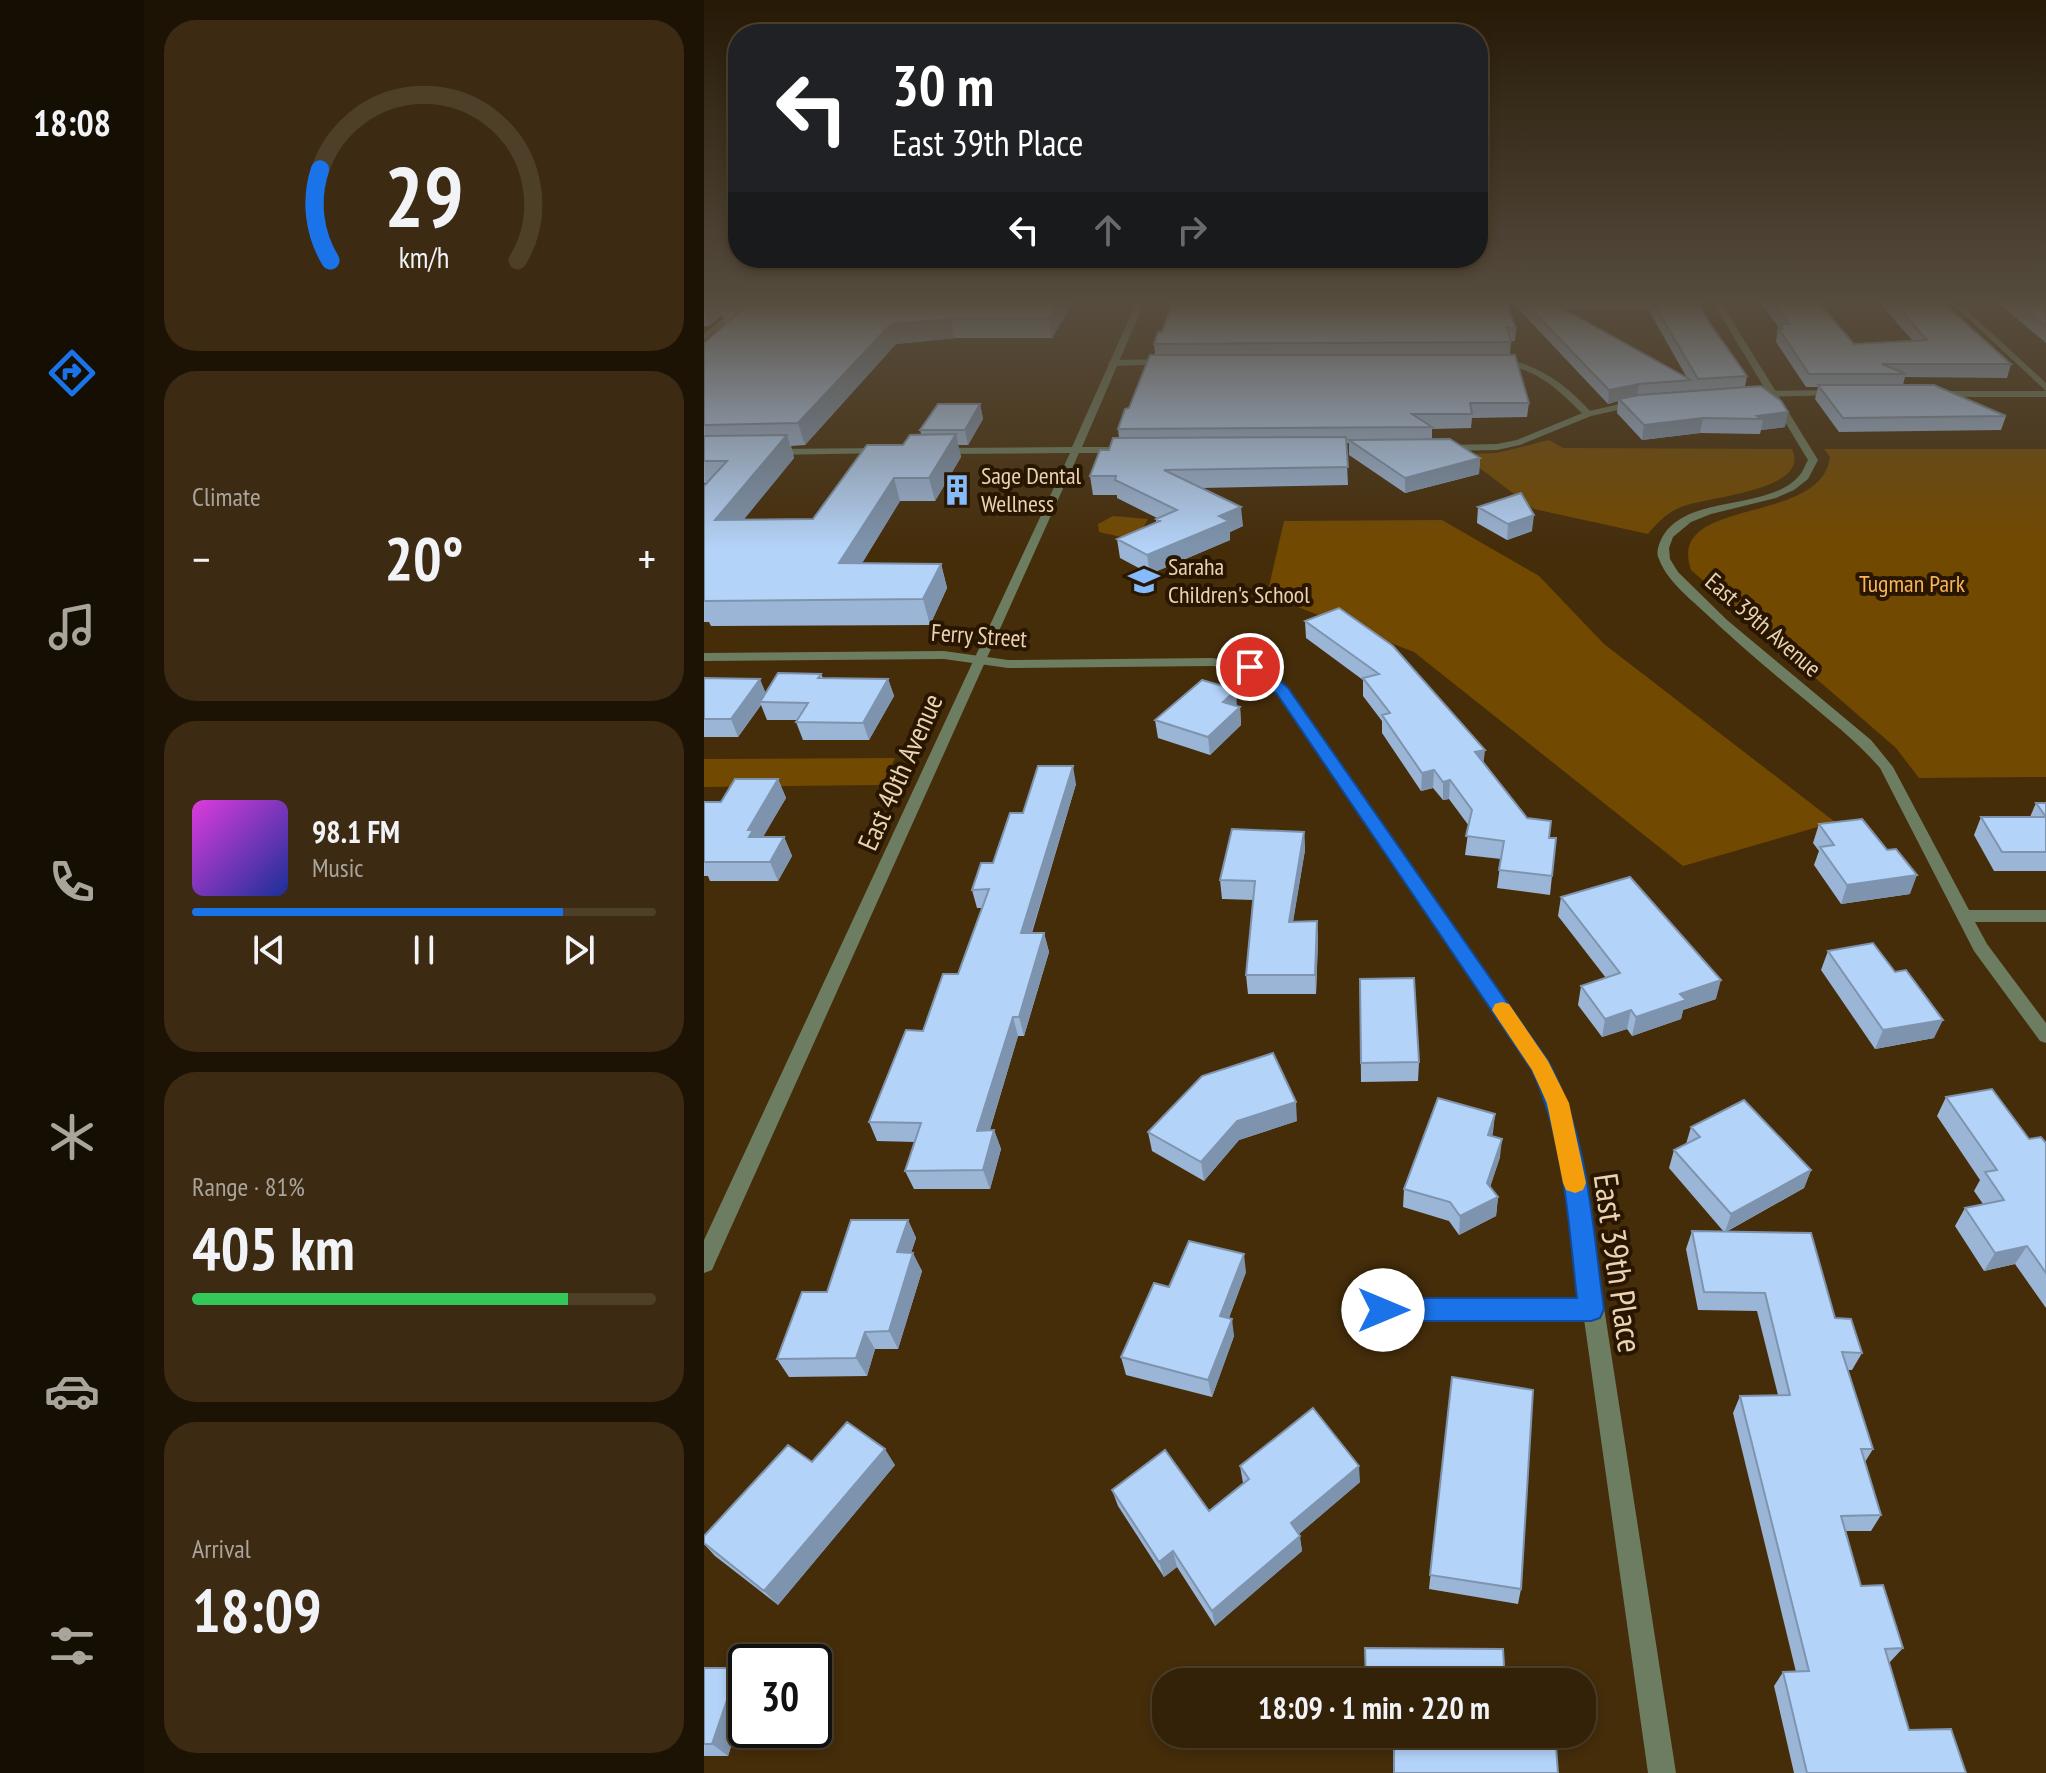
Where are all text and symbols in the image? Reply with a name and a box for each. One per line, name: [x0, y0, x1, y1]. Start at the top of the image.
text: 30 m: [892, 49, 994, 121]
icon: left: [760, 56, 864, 160]
text: 18:08: [33, 99, 111, 146]
text: East 39th Place: [892, 119, 1083, 166]
text: 29: [384, 142, 464, 250]
icon: left: [1002, 208, 1046, 252]
icon: ahead: [1086, 208, 1130, 252]
icon: right: [1170, 208, 1214, 252]
text: km/h: [399, 239, 449, 276]
icon: directions: [44, 345, 100, 401]
place label: Sage Dental Wellness: [981, 460, 1081, 519]
building icon: Sage Dental Wellness: [940, 473, 974, 507]
text: Climate: [192, 480, 261, 513]
text: 20°: [384, 519, 464, 597]
text: −: [192, 530, 210, 587]
text: +: [638, 530, 656, 587]
place label: Saraha Children's School: [1168, 551, 1310, 610]
school or university icon: Saraha Children's School: [1127, 564, 1161, 598]
street label: East 39th Avenue: [1699, 566, 1828, 683]
park label: Tugman Park: [1859, 568, 1966, 599]
icon: music: [44, 599, 100, 655]
street label: Ferry Street: [930, 617, 1028, 654]
pin: [1216, 633, 1284, 701]
icon: arrive: [1228, 645, 1272, 689]
street label: East 40th Avenue: [849, 688, 951, 856]
text: 98.1 FM: [312, 812, 400, 851]
text: Music: [312, 851, 364, 884]
icon: phone: [44, 854, 100, 910]
icon: previous: [247, 928, 291, 972]
icon: pause: [402, 928, 446, 972]
icon: next: [557, 928, 601, 972]
icon: climate: [44, 1109, 100, 1165]
text: Range · 81%: [192, 1170, 305, 1203]
street label: East 39th Place: [1585, 1170, 1653, 1355]
text: 405 km: [192, 1209, 355, 1287]
position arrow: [1341, 1268, 1425, 1352]
icon: car: [44, 1363, 100, 1419]
text: Arrival: [192, 1532, 251, 1565]
text: 18:09: [192, 1571, 322, 1649]
icon: filters: [44, 1618, 100, 1674]
speed limit sign: 30: [728, 1644, 832, 1748]
text: 18:09 · 1 min · 220 m: [1258, 1688, 1490, 1727]

